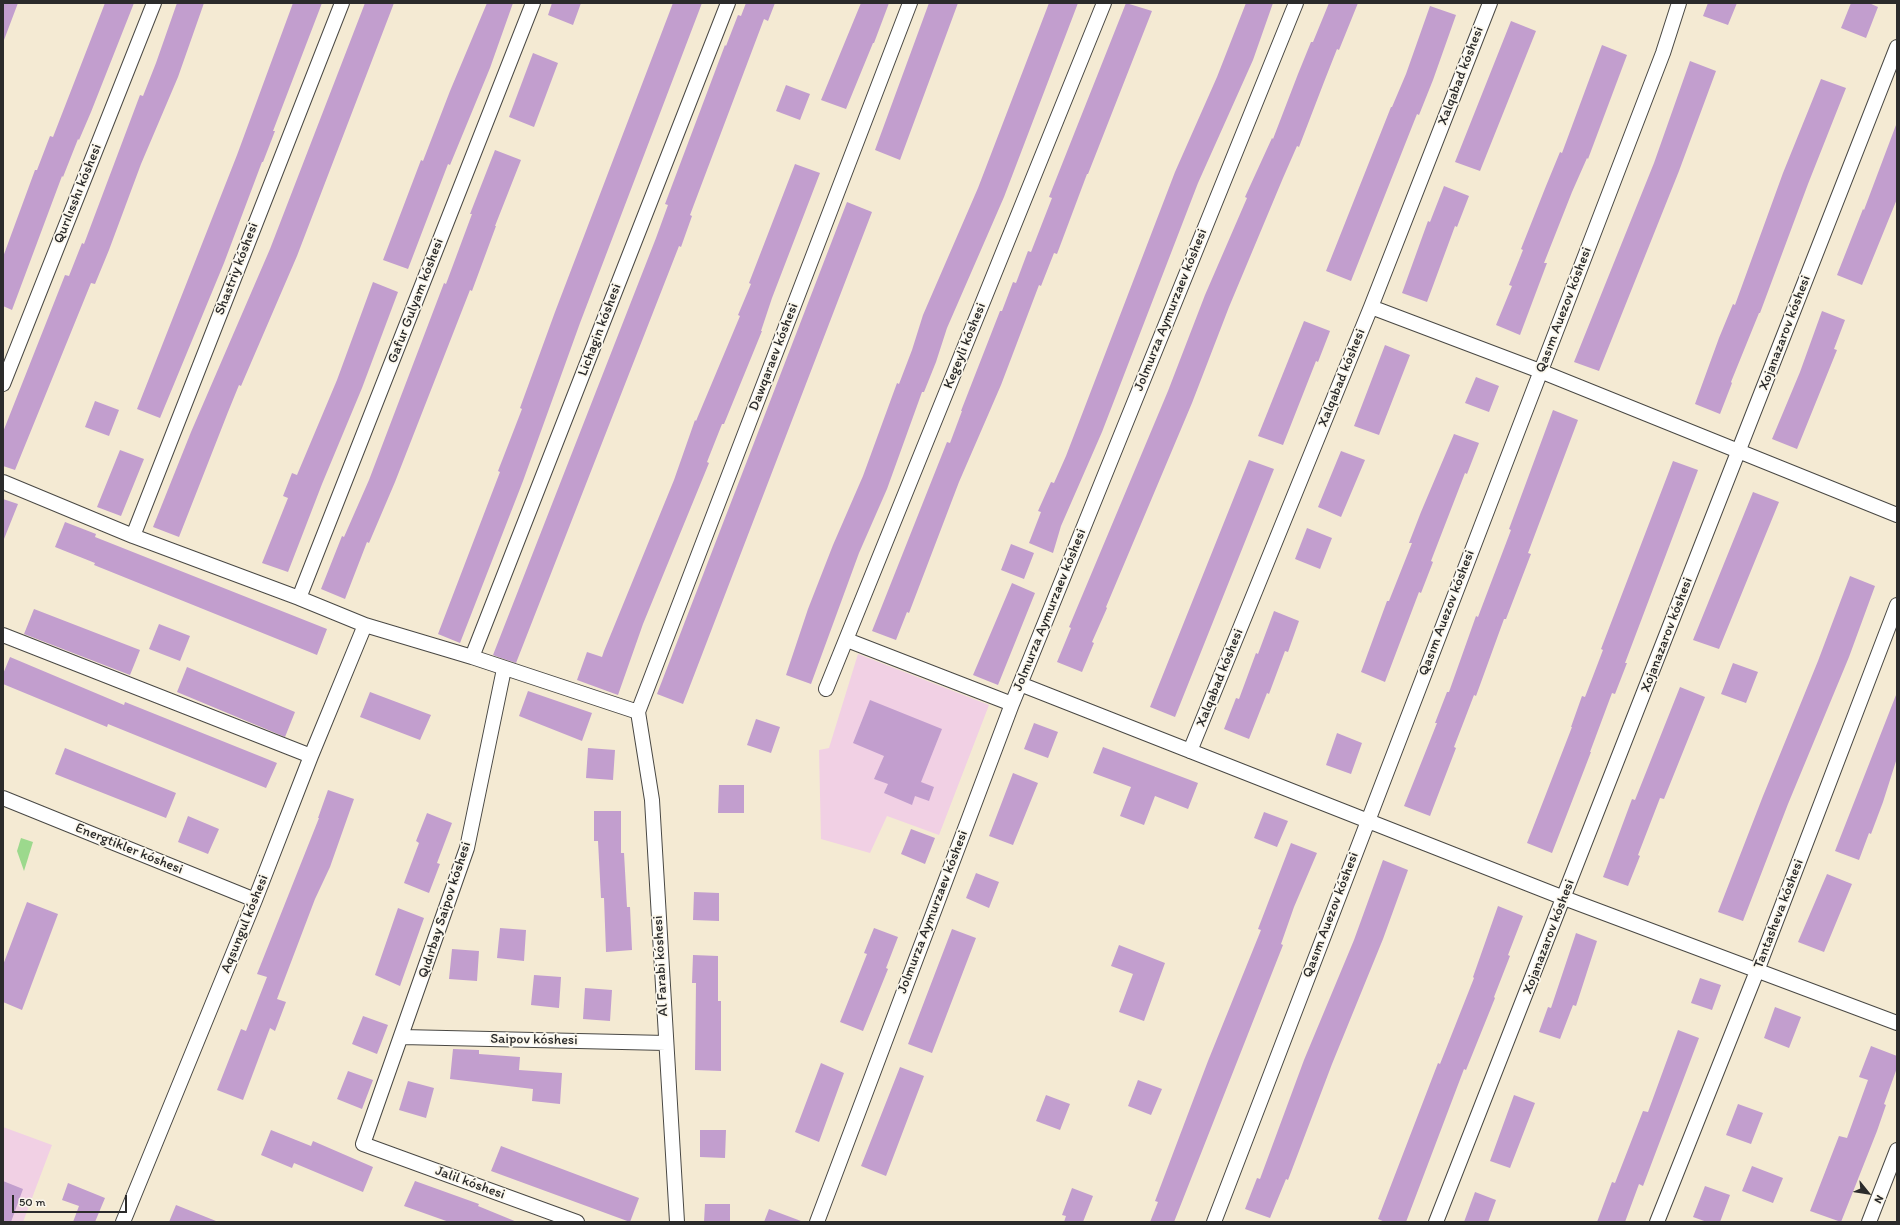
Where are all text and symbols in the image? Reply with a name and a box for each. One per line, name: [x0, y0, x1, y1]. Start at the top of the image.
street label: Xalqabad kóshesi: [1434, 24, 1488, 128]
street label: Qurılısshı kóshesi: [50, 142, 106, 246]
street label: Shastriy kóshesi: [212, 220, 262, 318]
street label: Jolmurza Aymurzaev kóshesi: [1131, 227, 1211, 393]
street label: Gafur Gulyam kóshesi: [384, 236, 448, 366]
street label: Qasım Auezov kóshesi: [1532, 245, 1596, 375]
street label: Xojanazarov kóshesi: [1755, 273, 1815, 393]
street label: Lichagin kóshesi: [575, 281, 625, 379]
street label: Dawqaraev kóshesi: [746, 301, 802, 413]
street label: Kegeyli kóshesi: [940, 301, 990, 391]
street label: Xalqabad kóshesi: [1315, 327, 1369, 429]
street label: Jolmurza Aymurzaev kóshesi: [1010, 527, 1090, 693]
street label: Qasım Auezov kóshesi: [1415, 548, 1479, 678]
street label: Xojanazarov kóshesi: [1637, 575, 1697, 695]
street label: Xalqabad kóshesi: [1193, 627, 1247, 729]
street label: Energtikler kóshesi: [73, 820, 185, 878]
street label: Jolmurza Aymurzaev kóshesi: [894, 828, 972, 996]
street label: Qıdırbay Saipov kóshesi: [415, 840, 475, 980]
street label: Qasım Auezov kóshesi: [1299, 850, 1363, 980]
street label: Tantasheva kóshesi: [1750, 857, 1808, 971]
street label: Aqsungul kóshesi: [218, 872, 272, 976]
street label: Xojanazarov kóshesi: [1519, 877, 1579, 997]
street label: Al Farabi kóshesi: [650, 915, 672, 1017]
street label: Saipov kóshesi: [490, 1031, 578, 1049]
street label: Jalil kóshesi: [433, 1163, 507, 1203]
north arrow: [1848, 1173, 1888, 1213]
scale bar: [14, 1187, 129, 1213]
text: N: [1871, 1193, 1886, 1206]
text: 50 m: [19, 1195, 45, 1209]

